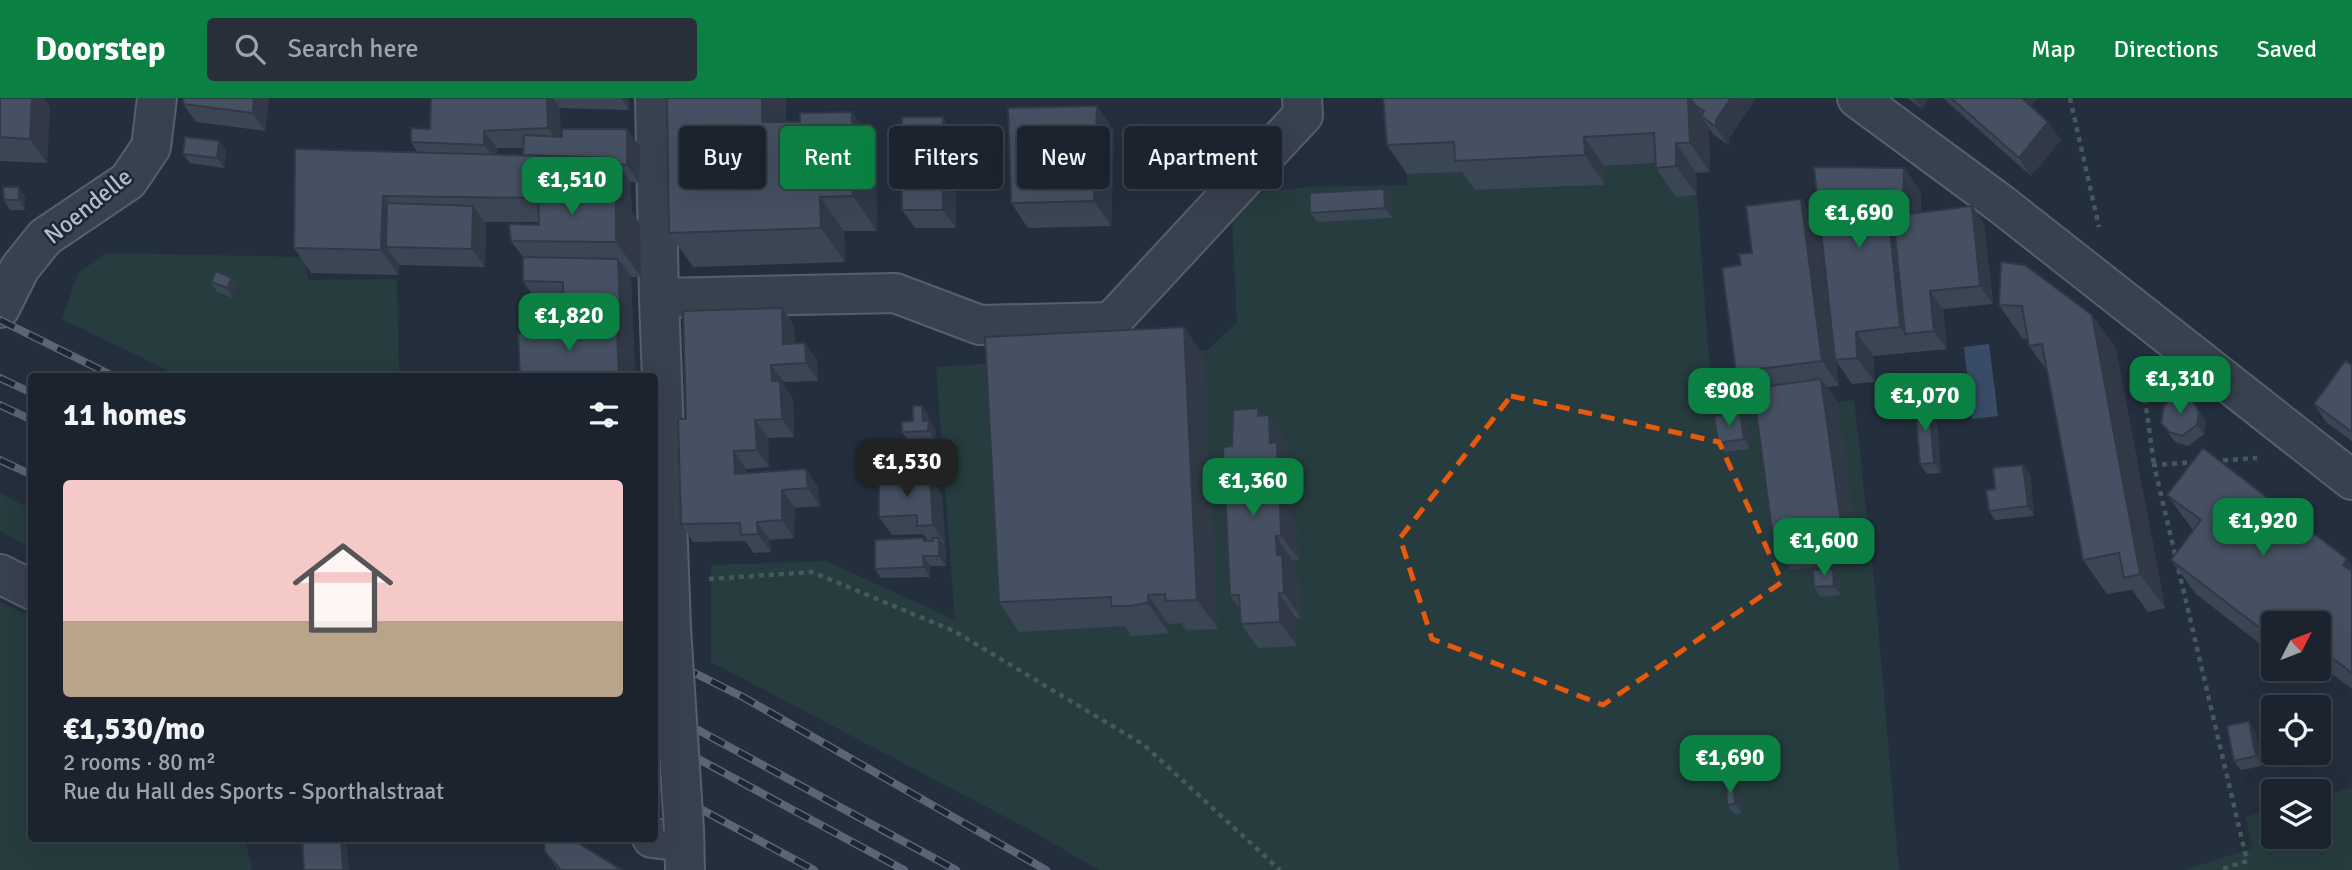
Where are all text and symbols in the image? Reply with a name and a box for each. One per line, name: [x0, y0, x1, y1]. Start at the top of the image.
search box: [207, 18, 697, 81]
text: Doorstep: [35, 29, 165, 70]
icon: search: [231, 30, 269, 68]
text: Search here: [287, 33, 419, 65]
text: Map: [2031, 34, 2076, 64]
text: Directions: [2114, 34, 2219, 64]
text: Saved: [2257, 34, 2317, 64]
chip: Buy: [679, 126, 766, 189]
chip: Rent: [780, 126, 875, 189]
chip: Filters: [889, 126, 1003, 189]
chip: New: [1017, 126, 1110, 189]
chip: Apartment: [1124, 126, 1282, 189]
pin: €1,510: [515, 158, 629, 217]
street label: Noendelle: [38, 162, 138, 250]
text: €1,510: [538, 165, 606, 194]
pin: €1,690: [1802, 190, 1916, 250]
text: €1,690: [1825, 198, 1893, 227]
pin: €1,820: [512, 294, 626, 353]
text: €1,820: [535, 301, 603, 330]
pin: €1,310: [2123, 356, 2237, 416]
text: €1,310: [2146, 364, 2214, 393]
pin: €908: [1688, 368, 1770, 428]
pin: €1,070: [1868, 374, 1982, 433]
text: €908: [1704, 376, 1754, 405]
text: €1,070: [1891, 381, 1959, 410]
icon: filters: [585, 396, 623, 434]
text: 11 homes: [63, 397, 186, 434]
pin: €1,530: [850, 440, 964, 499]
text: €1,530: [873, 447, 941, 476]
pin: €1,360: [1196, 458, 1310, 518]
text: €1,360: [1219, 466, 1287, 495]
pin: €1,920: [2206, 498, 2320, 558]
text: €1,920: [2229, 506, 2297, 535]
pin: €1,600: [1767, 518, 1881, 578]
icon: home: [280, 525, 406, 651]
text: €1,600: [1790, 526, 1858, 555]
north arrow: [2261, 611, 2331, 681]
map controls: [2261, 611, 2331, 849]
button: locate: [2261, 695, 2331, 765]
text: €1,530/mo: [63, 711, 205, 748]
pin: €1,690: [1673, 736, 1787, 795]
text: €1,690: [1696, 743, 1764, 772]
text: 2 rooms · 80 m²: [63, 748, 216, 777]
text: Rue du Hall des Sports - Sporthalstraat: [63, 777, 444, 806]
button: layers: [2261, 779, 2331, 849]

